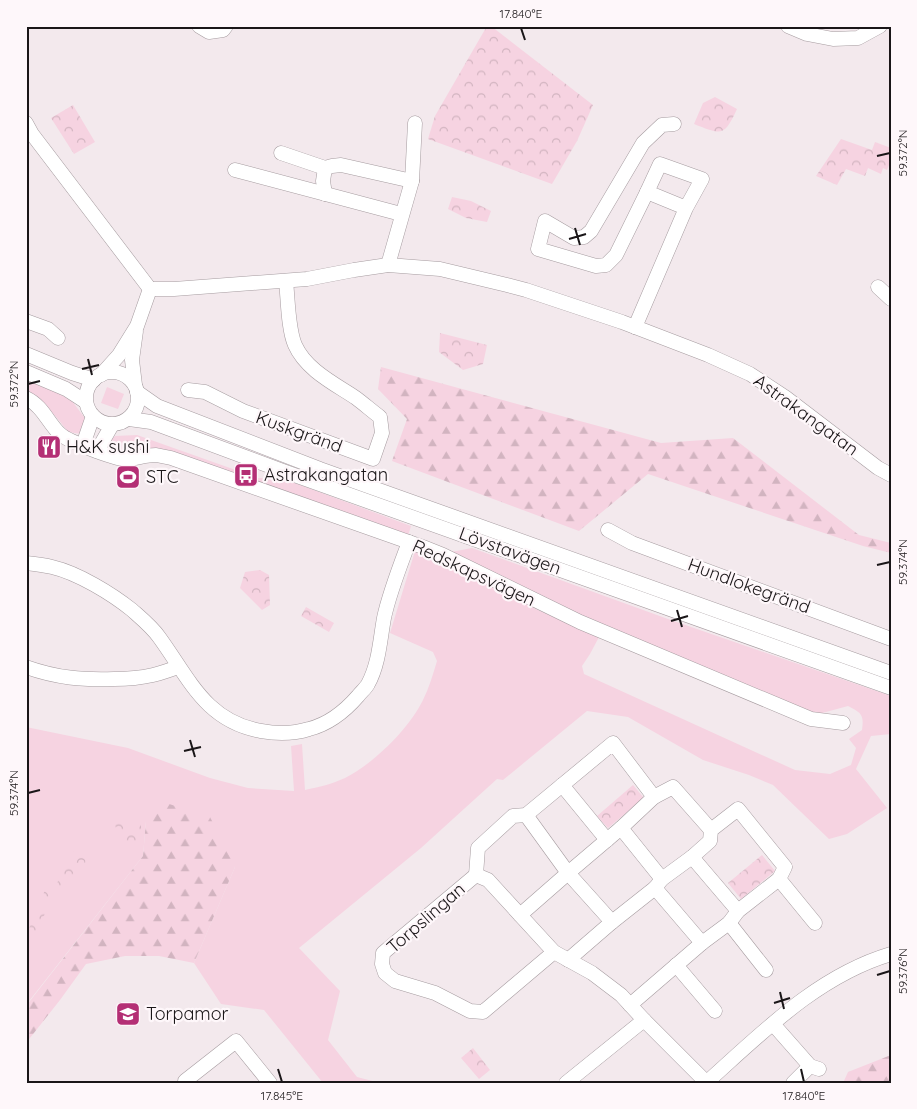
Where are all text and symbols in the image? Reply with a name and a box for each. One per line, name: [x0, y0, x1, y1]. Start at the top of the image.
text: 17.840°E: [500, 6, 543, 21]
text: 59.372°N: [895, 130, 910, 176]
text: 59.372°N: [6, 361, 21, 407]
street label: Astrakangatan: [749, 369, 863, 460]
street label: Kuskgränd: [253, 405, 346, 458]
restaurant icon: H&K sushi: [36, 434, 62, 460]
place label: H&K sushi: [66, 435, 149, 458]
bus stop icon: Astrakangatan: [233, 462, 259, 488]
place label: Astrakangatan: [264, 463, 388, 486]
sports icon: STC: [115, 464, 141, 490]
place label: STC: [146, 465, 179, 488]
street label: Lövstavägen: [456, 521, 564, 580]
street label: Redskapsvägen: [409, 534, 539, 611]
text: 59.374°N: [895, 539, 910, 585]
street label: Hundlokegränd: [685, 553, 814, 618]
text: 59.374°N: [6, 770, 21, 816]
street label: Torpslingan: [382, 877, 470, 958]
text: 59.376°N: [895, 948, 910, 994]
school or university icon: Torpamor: [115, 1001, 141, 1027]
place label: Torpamor: [146, 1002, 229, 1025]
text: 17.845°E: [261, 1088, 303, 1103]
text: 17.840°E: [783, 1088, 826, 1103]

